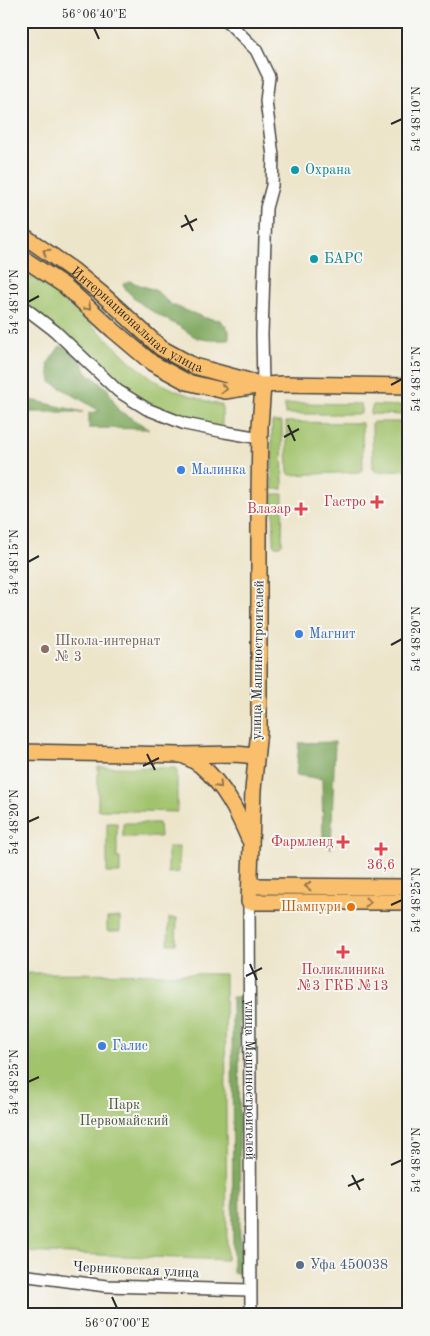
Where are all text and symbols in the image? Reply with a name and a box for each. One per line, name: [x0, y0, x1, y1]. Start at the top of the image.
text: 56°06'40"E: [62, 8, 126, 21]
text: 54°48'10"N: [410, 86, 423, 152]
place label: Охрана: [305, 163, 351, 177]
marker: Охрана: [289, 164, 301, 176]
one-way arrow: [43, 249, 52, 258]
place label: БАРС: [324, 252, 363, 266]
marker: БАРС: [308, 253, 320, 265]
street label: Интернациональная улица: [68, 264, 205, 375]
text: 54°48'10"N: [8, 269, 21, 335]
one-way arrow: [82, 301, 91, 310]
text: 54°48'15"N: [410, 346, 423, 412]
one-way arrow: [220, 383, 228, 394]
place label: Малинка: [191, 463, 246, 477]
marker: Малинка: [175, 464, 187, 476]
place label: Гастро: [324, 495, 366, 509]
marker: Гастро: [370, 495, 384, 509]
place label: Влазар: [247, 502, 291, 516]
marker: Влазар: [295, 503, 307, 515]
text: 54°48'15"N: [8, 529, 21, 595]
street label: улица Машиностроителей: [250, 580, 266, 740]
text: 54°48'20"N: [410, 606, 423, 672]
place label: Магнит: [309, 627, 356, 641]
marker: Магнит: [293, 628, 305, 640]
place label: Школа-интернат № 3: [55, 634, 161, 664]
marker: Школа-интернат № 3: [39, 643, 51, 655]
one-way arrow: [213, 779, 222, 788]
text: 54°48'20"N: [8, 789, 21, 855]
place label: Фармленд: [271, 835, 333, 849]
marker: Фармленд: [337, 836, 349, 848]
marker: 36,6: [375, 843, 387, 855]
place label: 36,6: [367, 858, 395, 872]
text: 54°48'25"N: [410, 867, 423, 933]
one-way arrow: [303, 881, 311, 891]
one-way arrow: [364, 897, 372, 907]
place label: Шампури: [281, 900, 341, 914]
marker: Шампури: [345, 901, 357, 913]
marker: Поликлиника №3 ГКБ №13: [336, 945, 350, 959]
place label: Поликлиника №3 ГКБ №13: [297, 963, 389, 993]
street label: улица Машиностроителей: [242, 1000, 257, 1160]
place label: Галис: [112, 1039, 148, 1053]
marker: Галис: [96, 1040, 108, 1052]
text: 54°48'25"N: [8, 1049, 21, 1115]
park label: Парк Первомайский: [79, 1098, 169, 1128]
text: 54°48'30"N: [410, 1127, 423, 1193]
place label: Уфа 450038: [310, 1258, 388, 1273]
marker: Уфа 450038: [294, 1259, 306, 1271]
street label: Черниковская улица: [72, 1260, 200, 1280]
text: 56°07'00"E: [85, 1317, 149, 1330]

